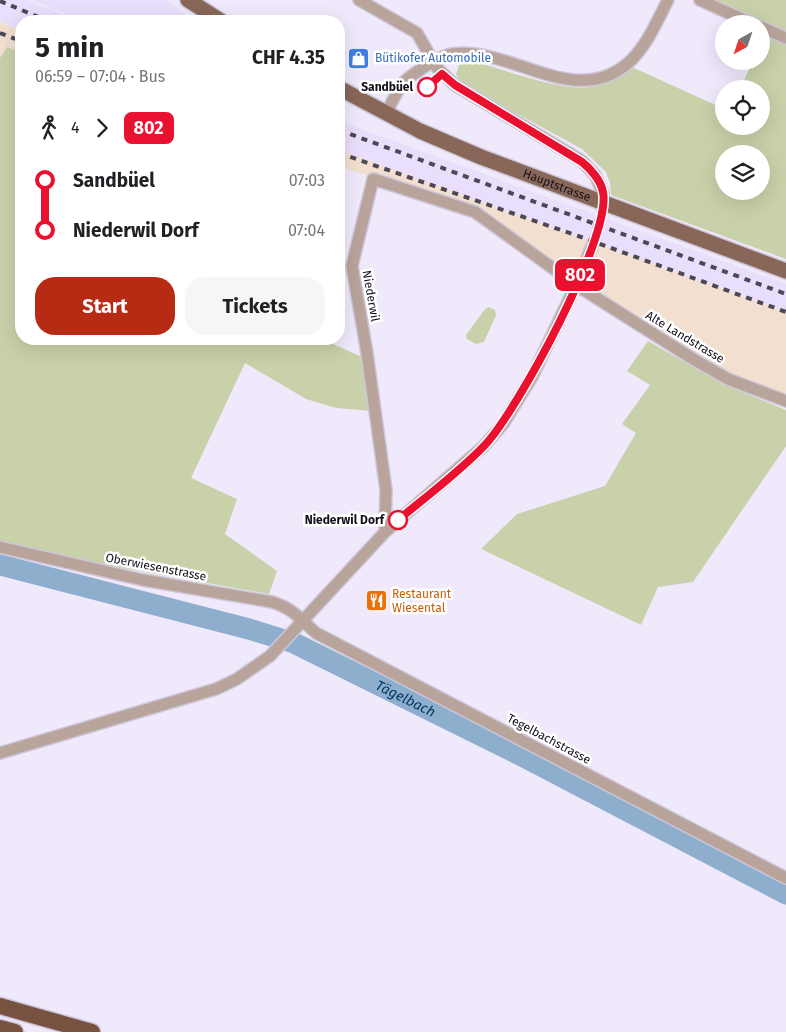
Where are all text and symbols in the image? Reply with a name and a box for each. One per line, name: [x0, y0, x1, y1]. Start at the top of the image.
north arrow: [715, 15, 770, 70]
map controls: [715, 15, 770, 200]
text: 5 min: [35, 31, 104, 64]
text: CHF 4.35: [252, 46, 325, 69]
shop icon: Bütikofer Automobile: [347, 46, 371, 70]
place label: Bütikofer Automobile: [375, 51, 491, 65]
text: 06:59 – 07:04 · Bus: [35, 67, 165, 86]
marker: Sandbüel: [417, 77, 437, 97]
place label: Sandbüel: [361, 80, 413, 94]
button: locate: [715, 80, 770, 135]
icon: walk: [35, 114, 63, 142]
icon: forward: [88, 114, 116, 142]
text: 802: [134, 117, 164, 139]
text: 4: [71, 118, 80, 137]
button: layers: [715, 145, 770, 200]
street label: Hauptstrasse: [521, 166, 593, 204]
text: Sandbüel: [73, 169, 155, 192]
text: 07:03: [289, 171, 325, 190]
text: Niederwil Dorf: [73, 219, 199, 242]
text: 07:04: [288, 221, 325, 240]
line badge: 802: [551, 259, 609, 291]
text: 802: [565, 264, 595, 286]
street label: Niederwil: [360, 269, 382, 323]
button: Start: [35, 277, 175, 335]
button: Tickets: [185, 277, 325, 335]
street label: Alte Landstrasse: [643, 308, 727, 366]
marker: Niederwil Dorf: [388, 510, 408, 530]
place label: Niederwil Dorf: [305, 513, 386, 527]
street label: Oberwiesenstrasse: [104, 550, 208, 584]
place label: Restaurant Wiesental: [392, 587, 452, 615]
restaurant icon: Restaurant Wiesental: [364, 589, 388, 613]
water label: Tägelbach: [373, 677, 438, 721]
street label: Tegelbachstrasse: [505, 711, 593, 767]

